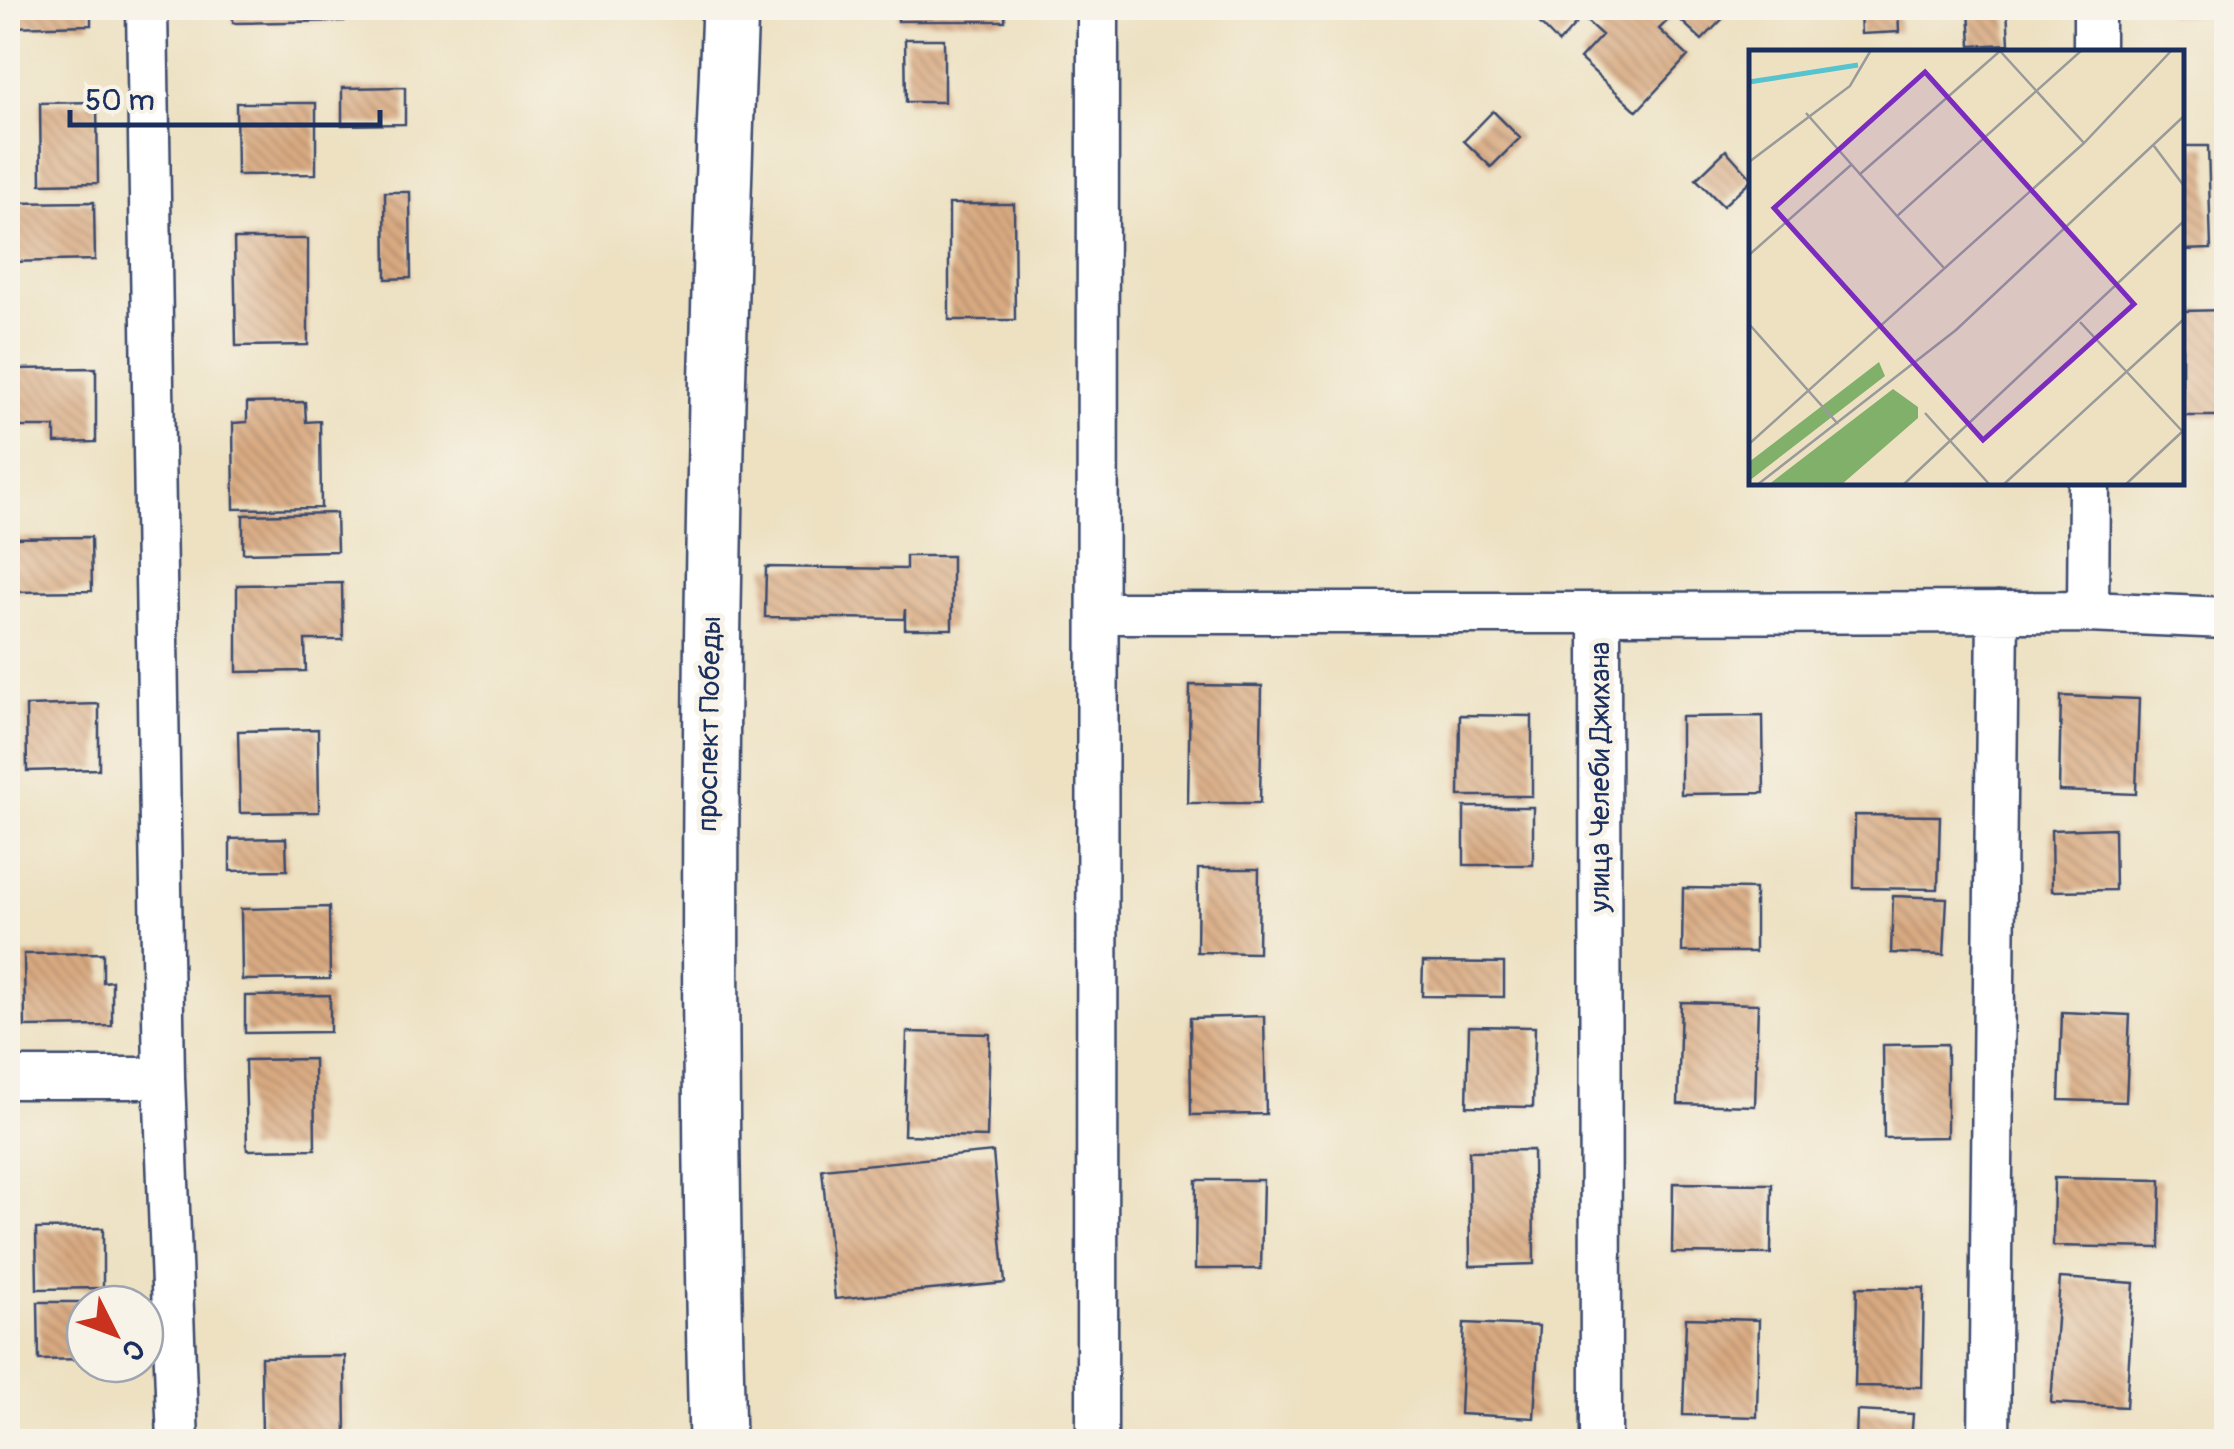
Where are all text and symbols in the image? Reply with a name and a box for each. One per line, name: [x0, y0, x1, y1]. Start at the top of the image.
inset map: [1749, 50, 2184, 485]
scale bar: [70, 65, 380, 127]
text: 50 m: [85, 82, 155, 119]
street label: проспект Победы: [691, 616, 729, 832]
street label: улица Челеби Джихана: [1583, 642, 1618, 913]
north arrow: [65, 1284, 165, 1384]
text: С: [114, 1332, 151, 1368]

